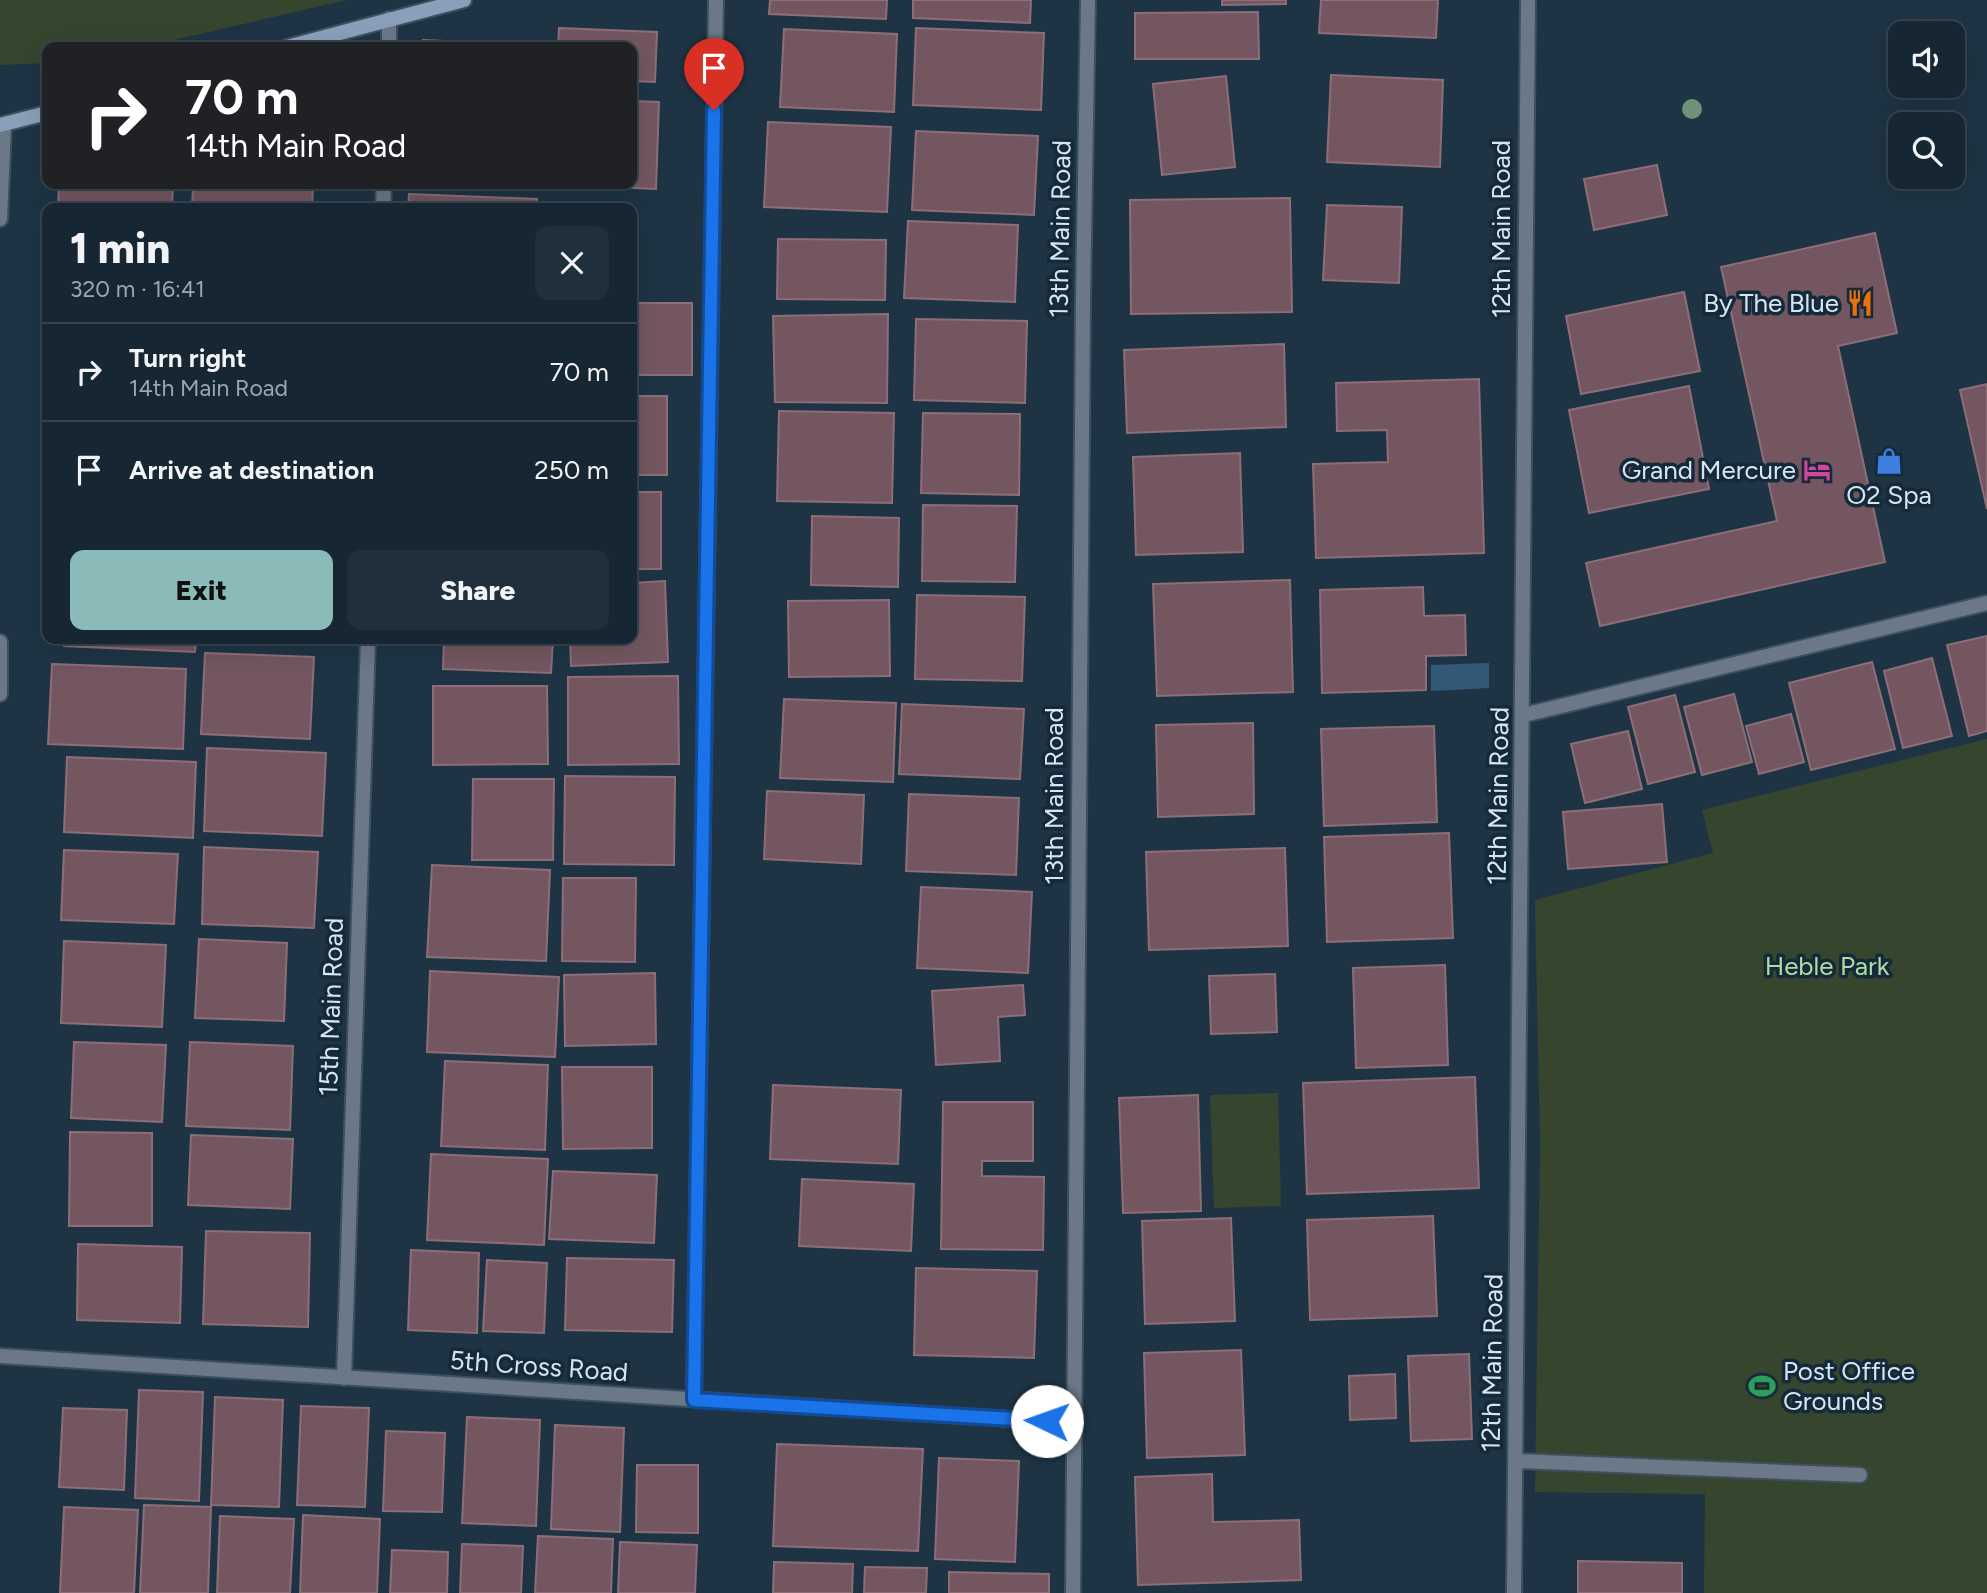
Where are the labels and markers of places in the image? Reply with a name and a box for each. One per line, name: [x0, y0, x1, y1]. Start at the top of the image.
pin: [684, 38, 744, 110]
place label: By The Blue: [1703, 287, 1839, 319]
restaurant icon: By The Blue: [1845, 288, 1875, 318]
shop icon: O2 Spa: [1874, 446, 1904, 476]
place label: Grand Mercure: [1621, 454, 1796, 486]
hotel icon: Grand Mercure: [1802, 455, 1832, 485]
place label: O2 Spa: [1846, 479, 1932, 511]
place label: Post Office Grounds: [1783, 1355, 1915, 1417]
sports icon: Post Office Grounds: [1747, 1371, 1777, 1401]

